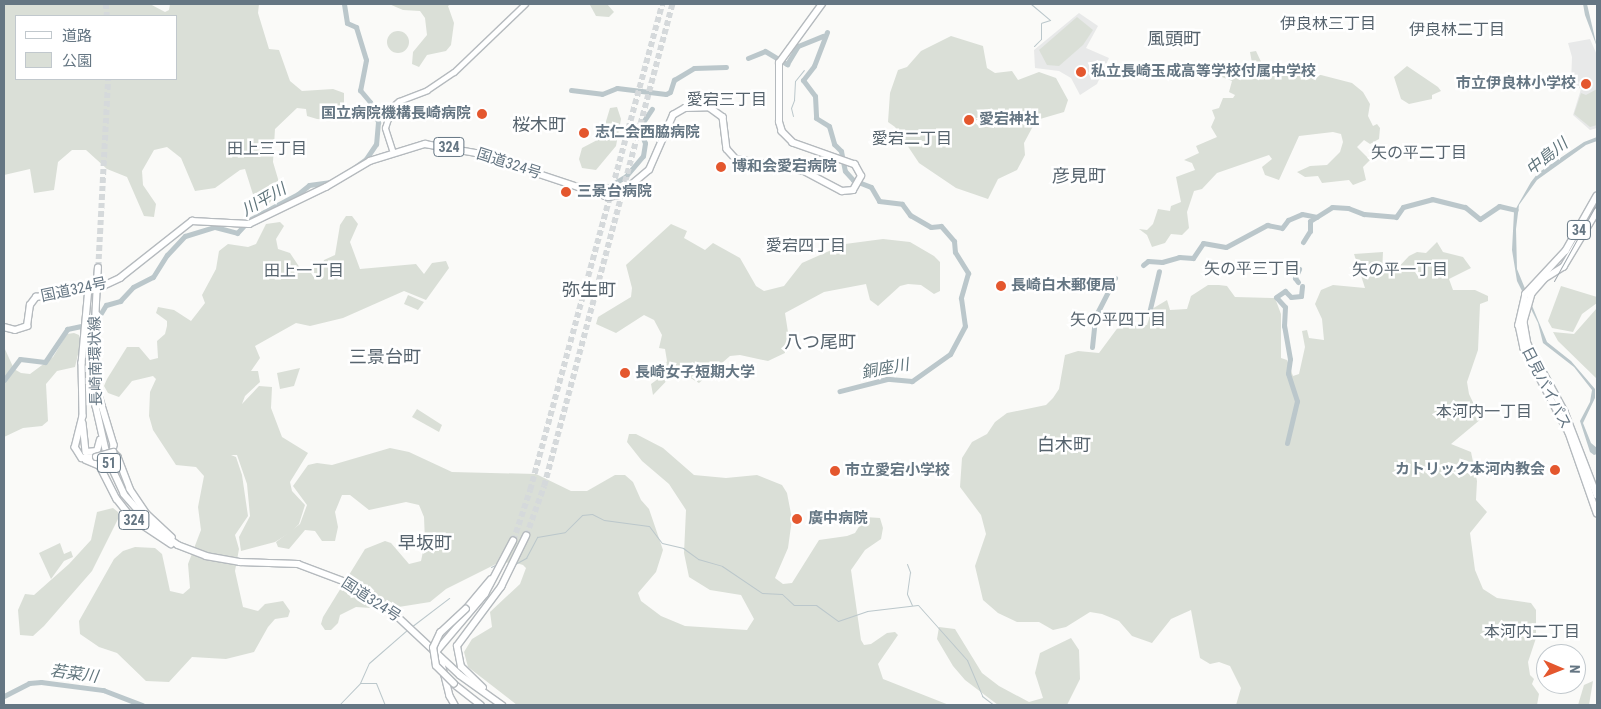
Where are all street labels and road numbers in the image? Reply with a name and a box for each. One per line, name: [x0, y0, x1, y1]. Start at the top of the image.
road number: 324: [433, 136, 465, 158]
street label: 国道324号: [474, 145, 544, 183]
road number: 34: [1566, 218, 1592, 242]
street label: 国道324号: [39, 274, 109, 306]
street label: 長崎南環状線: [86, 316, 106, 406]
street label: 日見バイパス: [1518, 344, 1574, 432]
road number: 51: [96, 452, 122, 474]
road number: 324: [118, 508, 150, 532]
street label: 国道324号: [338, 574, 404, 626]

